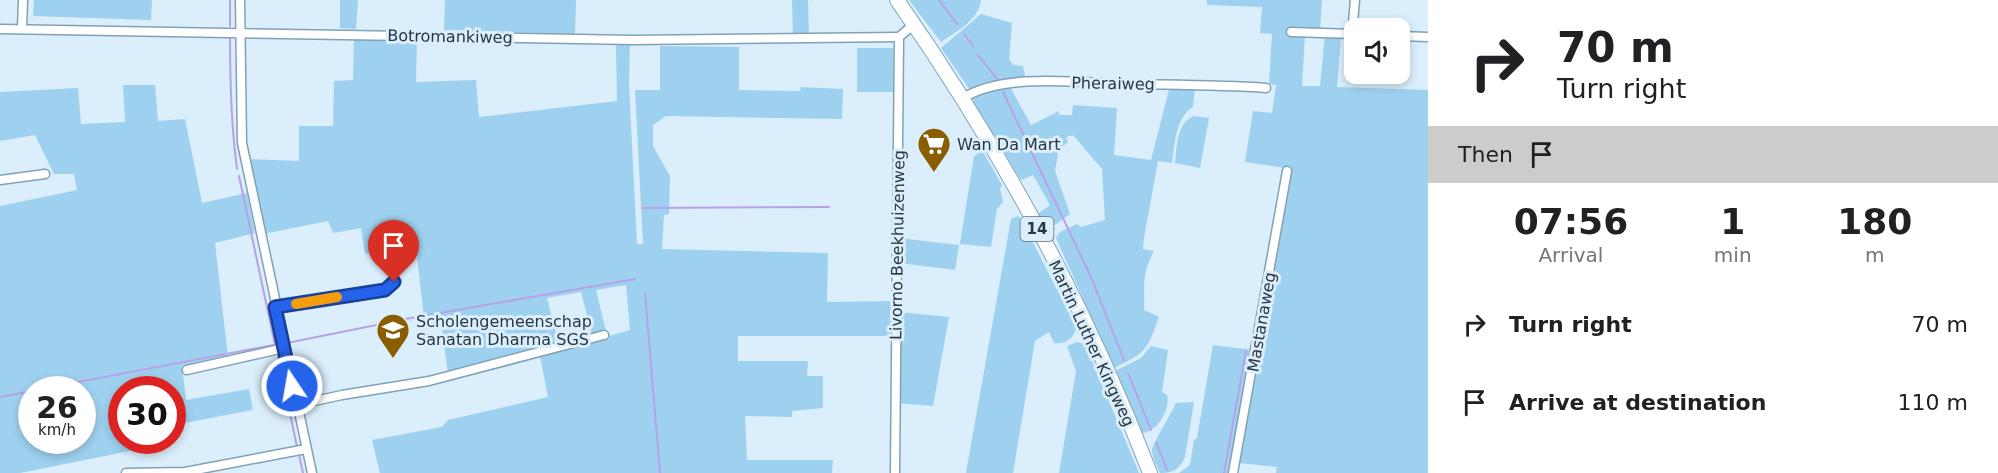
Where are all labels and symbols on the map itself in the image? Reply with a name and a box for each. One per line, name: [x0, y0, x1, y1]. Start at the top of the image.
street label: Botromankiweg: [387, 26, 513, 47]
street label: Pheraiweg: [1071, 73, 1155, 94]
supermarket icon: Wan Da Mart: [916, 126, 952, 173]
place label: Wan Da Mart: [957, 135, 1061, 154]
street label: Livorno Beekhuizenweg: [886, 150, 909, 340]
road number: 14: [1020, 217, 1054, 241]
pin: [368, 220, 419, 282]
street label: Martin Luther Kingweg: [1045, 257, 1138, 429]
street label: Mastanaweg: [1243, 271, 1280, 374]
school or university icon: Scholengemeenschap Sanatan Dharma SGS: [375, 312, 411, 359]
place label: Scholengemeenschap Sanatan Dharma SGS: [416, 312, 592, 349]
position arrow: [260, 354, 324, 418]
speed limit sign: 30: [108, 376, 186, 454]

